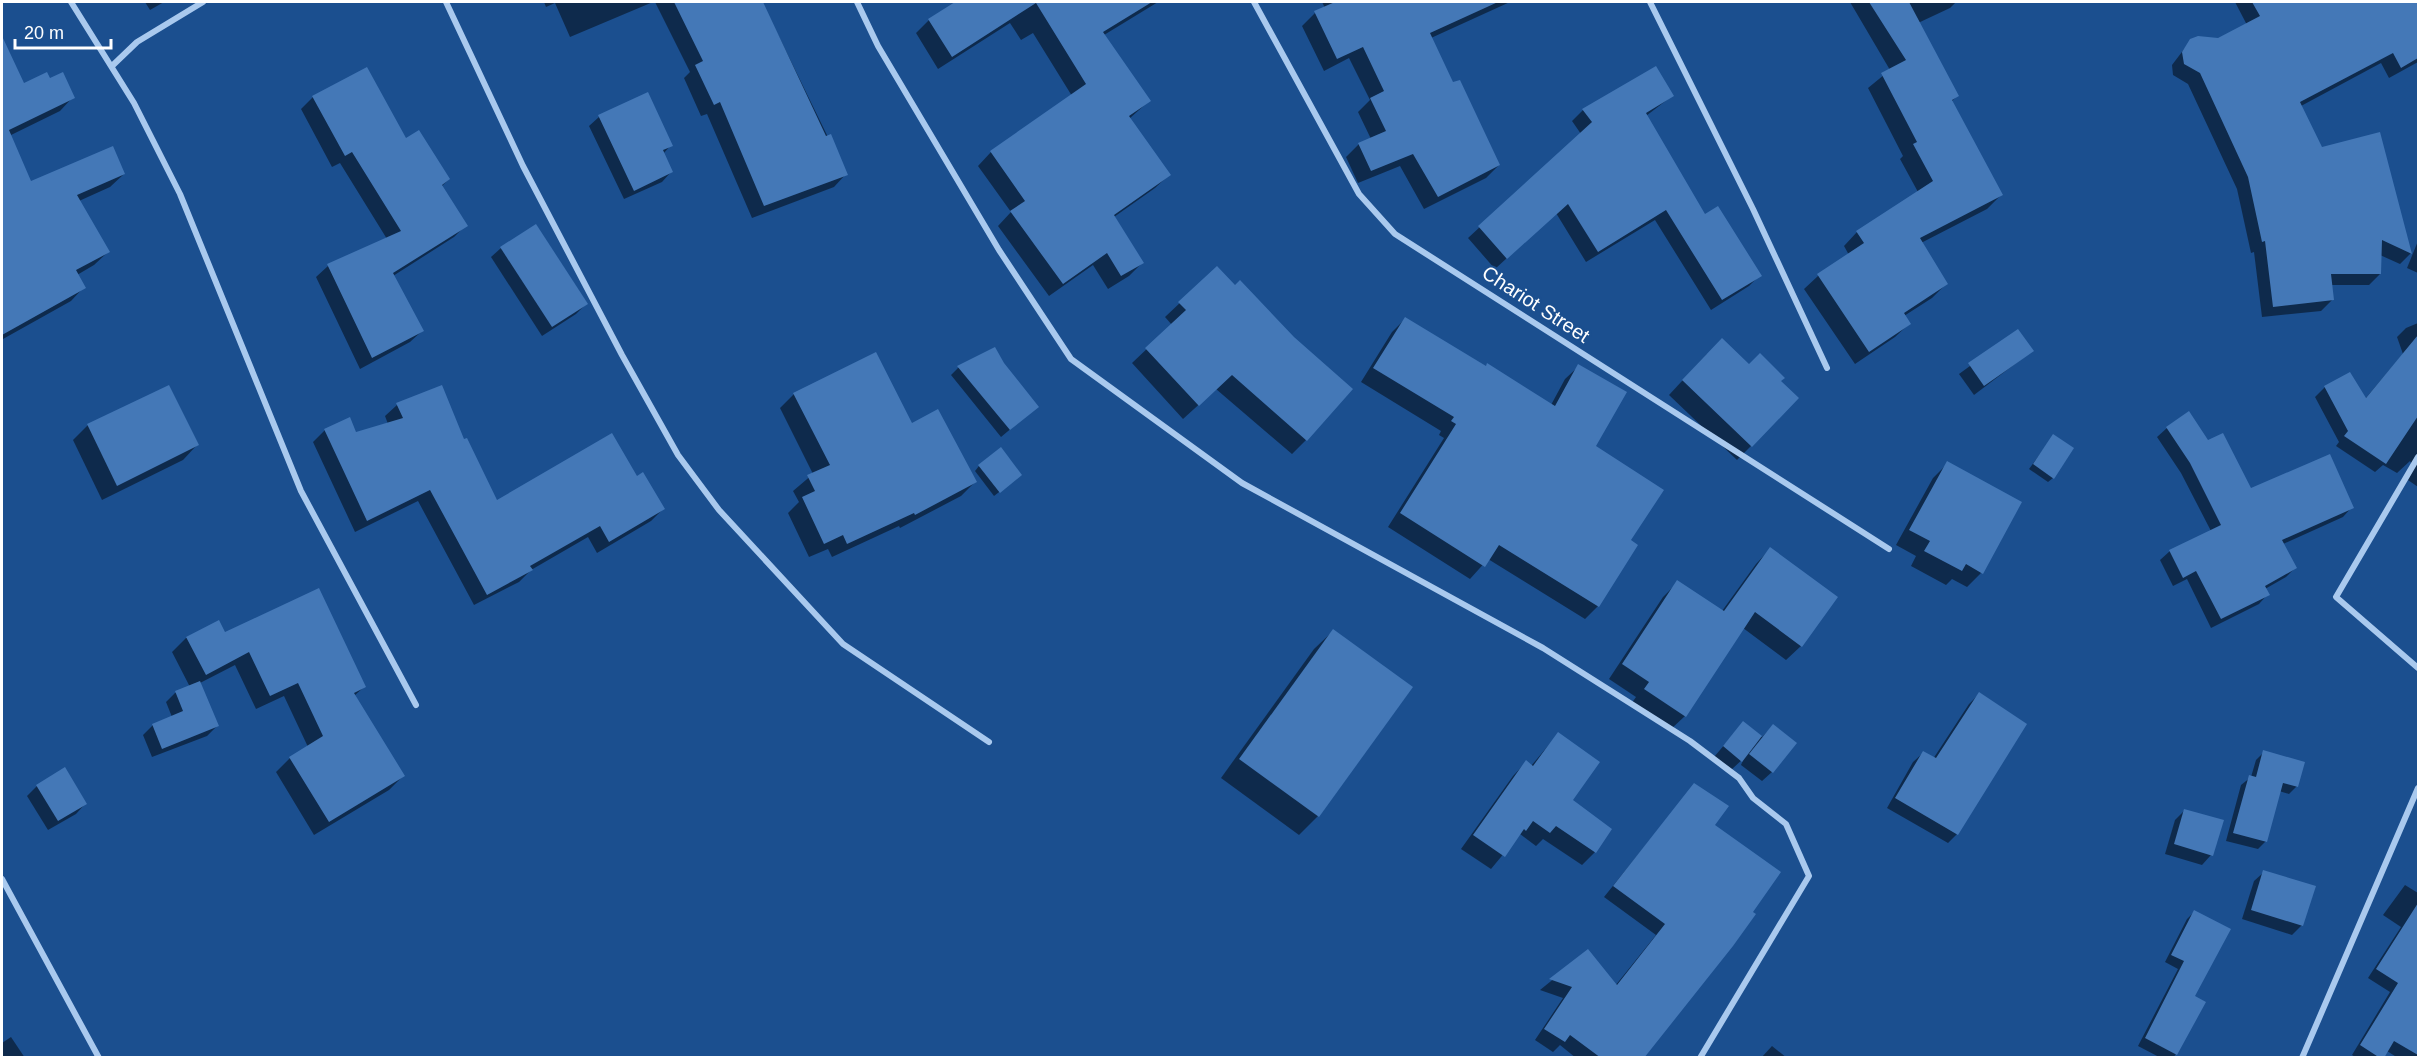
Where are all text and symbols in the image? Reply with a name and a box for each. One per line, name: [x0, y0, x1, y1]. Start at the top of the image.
scale bar: [15, 12, 111, 50]
text: 20 m: [24, 23, 64, 43]
street label: Chariot Street: [1478, 261, 1594, 347]

